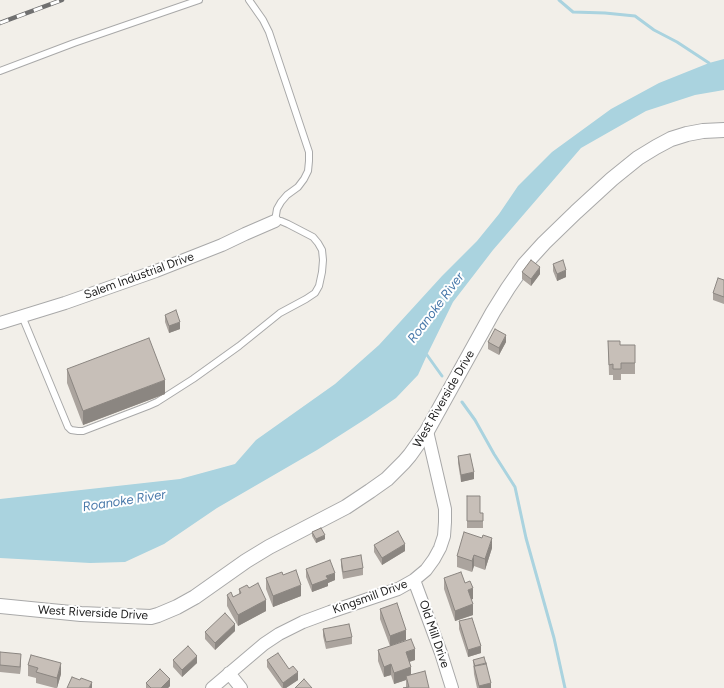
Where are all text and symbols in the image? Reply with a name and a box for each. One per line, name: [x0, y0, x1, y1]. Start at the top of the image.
street label: Salem Industrial Drive: [82, 249, 196, 303]
water label: Roanoke River: [405, 270, 467, 346]
street label: West Riverside Drive: [410, 348, 478, 450]
water label: Roanoke River: [81, 487, 167, 515]
street label: Kingsmill Drive: [331, 577, 409, 617]
street label: Old Mill Drive: [416, 598, 452, 670]
street label: West Riverside Drive: [38, 603, 148, 623]

